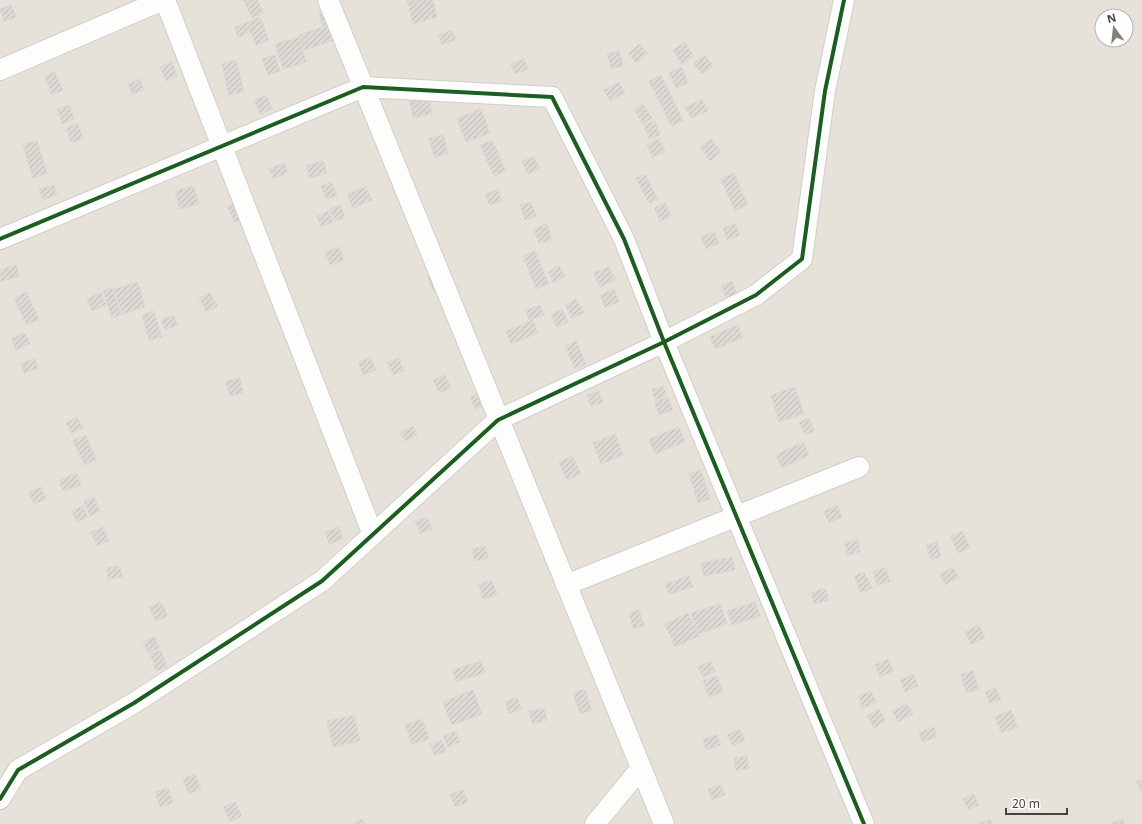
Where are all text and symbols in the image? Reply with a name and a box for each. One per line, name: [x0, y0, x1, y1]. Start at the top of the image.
north arrow: [1094, 8, 1134, 48]
text: N: [1105, 9, 1118, 26]
scale bar: [1006, 790, 1067, 816]
text: 20 m: [1012, 795, 1040, 812]

